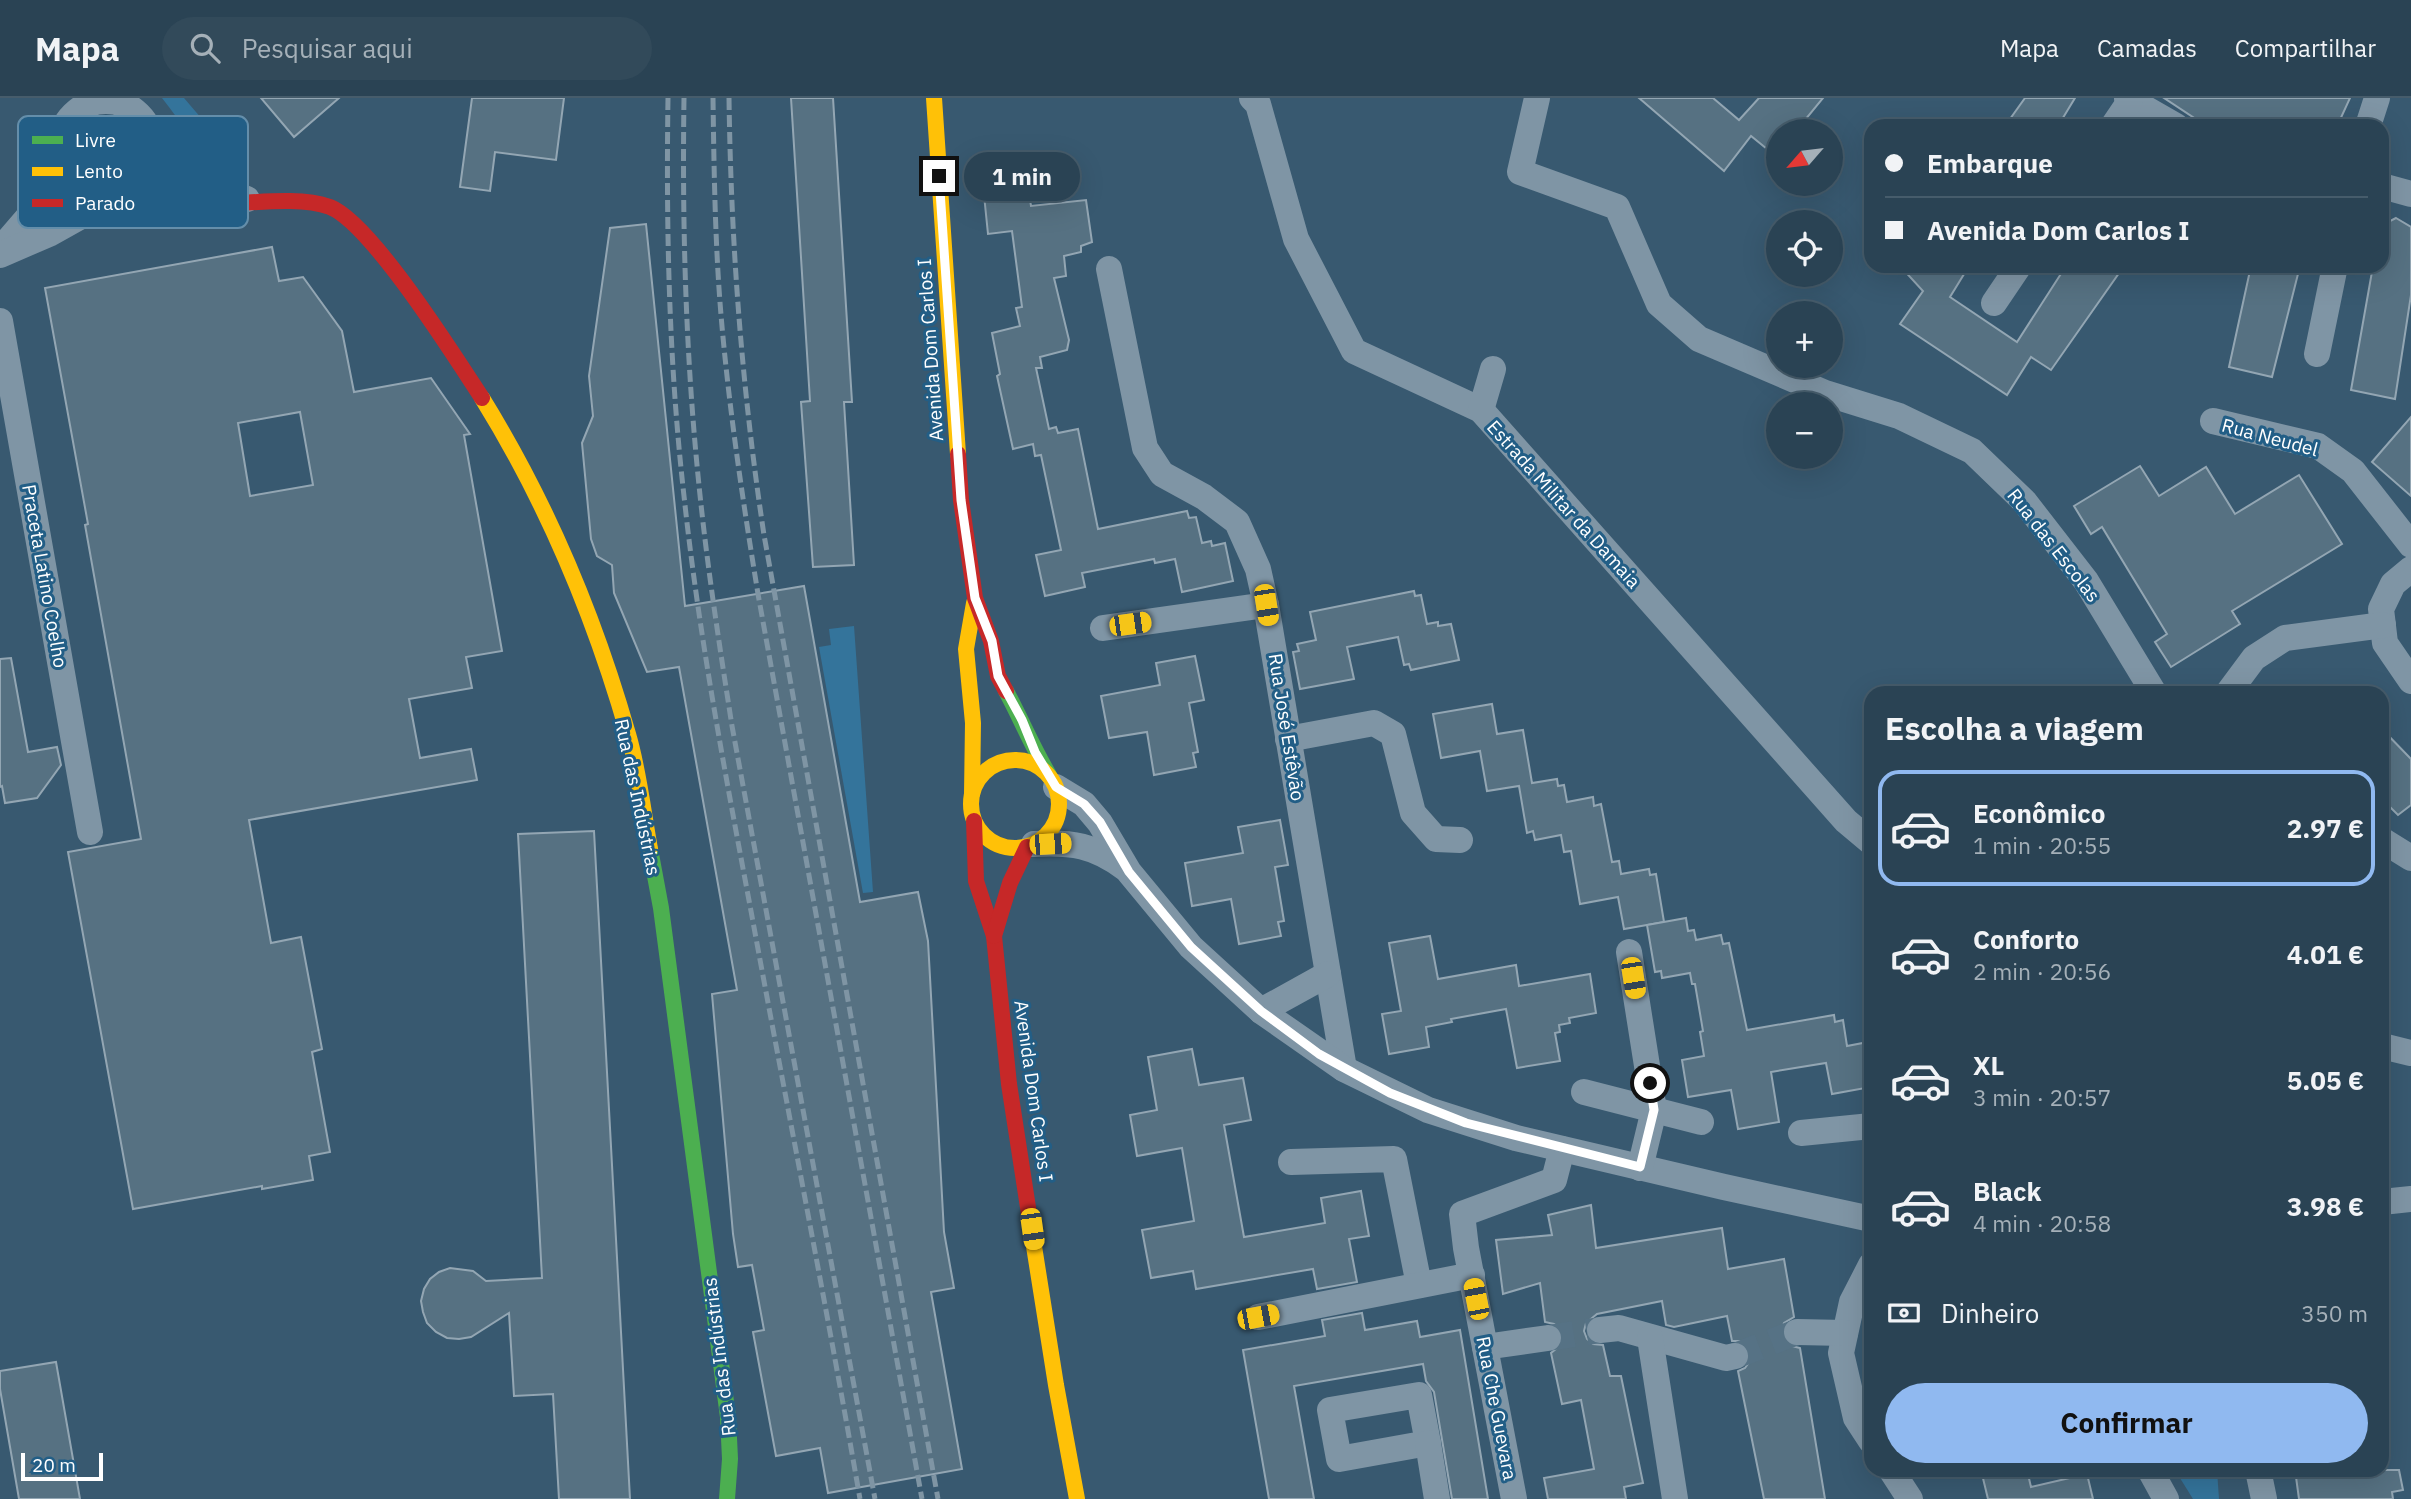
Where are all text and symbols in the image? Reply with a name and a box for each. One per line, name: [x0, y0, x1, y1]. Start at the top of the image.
search box: [162, 17, 652, 80]
text: Mapa: [35, 27, 120, 70]
icon: search: [186, 29, 224, 67]
text: Pesquisar aqui: [242, 31, 413, 65]
text: Mapa: [2000, 32, 2059, 64]
text: Camadas: [2097, 32, 2197, 64]
text: Compartilhar: [2235, 32, 2376, 64]
legend: [18, 116, 248, 228]
north arrow: [1766, 119, 1843, 196]
map controls: [1766, 119, 1843, 469]
text: Livre: [75, 128, 116, 152]
text: Embarque: [1927, 146, 2053, 180]
callout: 1 min: [964, 152, 1079, 200]
text: Lento: [75, 159, 123, 183]
route end: [923, 160, 955, 192]
text: 1 min: [992, 161, 1052, 191]
text: Parado: [75, 191, 135, 215]
button: locate: [1766, 210, 1843, 287]
text: Avenida Dom Carlos I: [1927, 213, 2190, 247]
street label: Avenida Dom Carlos I: [912, 258, 948, 442]
button: +: [1766, 301, 1843, 378]
button: −: [1766, 392, 1843, 469]
street label: Rua Neudel: [2219, 413, 2321, 461]
street label: Estrada Militar da Damaia: [1482, 415, 1646, 593]
street label: Praceta Latino Coelho: [17, 482, 73, 670]
street label: Rua das Escolas: [2002, 483, 2106, 607]
car: [1253, 583, 1280, 627]
car: [1108, 611, 1153, 637]
street label: Rua José Estêvão: [1263, 651, 1311, 803]
text: Escolha a viagem: [1885, 707, 2144, 749]
street label: Rua das Indústrias: [610, 716, 666, 878]
text: Econômico: [1973, 796, 2105, 830]
icon: car: [1889, 797, 1952, 860]
text: 2.97 €: [2287, 811, 2364, 845]
text: 1 min · 20:55: [1973, 830, 2111, 860]
car: [1029, 832, 1072, 856]
text: Conforto: [1973, 922, 2079, 956]
icon: car: [1889, 923, 1952, 986]
text: 4.01 €: [2287, 937, 2364, 971]
car: [1620, 956, 1647, 1000]
text: 2 min · 20:56: [1973, 956, 2111, 986]
street label: Avenida Dom Carlos I: [1009, 999, 1059, 1183]
text: XL: [1973, 1048, 2004, 1082]
icon: car: [1889, 1049, 1952, 1112]
text: 5.05 €: [2287, 1063, 2364, 1097]
route start: [1634, 1067, 1666, 1099]
text: 3 min · 20:57: [1973, 1082, 2111, 1112]
text: Black: [1973, 1174, 2041, 1208]
icon: car: [1889, 1175, 1952, 1238]
text: 3.98 €: [2287, 1189, 2364, 1223]
car: [1019, 1207, 1046, 1251]
text: 4 min · 20:58: [1973, 1208, 2111, 1238]
street label: Rua das Indústrias: [697, 1276, 741, 1438]
car: [1462, 1276, 1491, 1322]
icon: cash: [1885, 1294, 1923, 1332]
text: Dinheiro: [1941, 1296, 2039, 1330]
text: 350 m: [2301, 1298, 2368, 1328]
car: [1236, 1303, 1281, 1331]
street label: Rua Che Guevara: [1471, 1334, 1523, 1482]
button: Confirmar: [1885, 1383, 2368, 1463]
scale bar: [21, 1450, 103, 1482]
text: 20 m: [32, 1453, 76, 1477]

